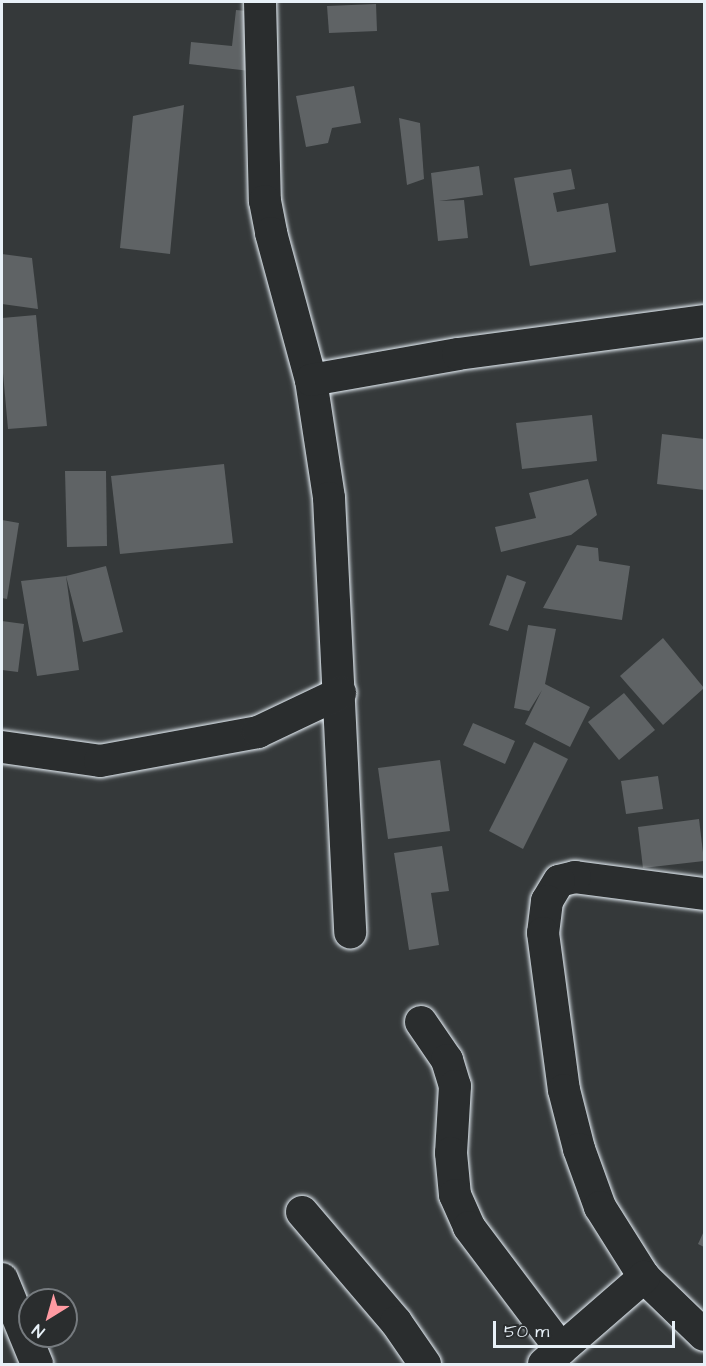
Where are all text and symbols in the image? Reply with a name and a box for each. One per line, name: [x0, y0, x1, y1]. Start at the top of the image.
north arrow: [18, 1288, 78, 1348]
scale bar: [496, 1309, 678, 1347]
text: N: [28, 1319, 49, 1343]
text: 50 m: [504, 1319, 549, 1344]

